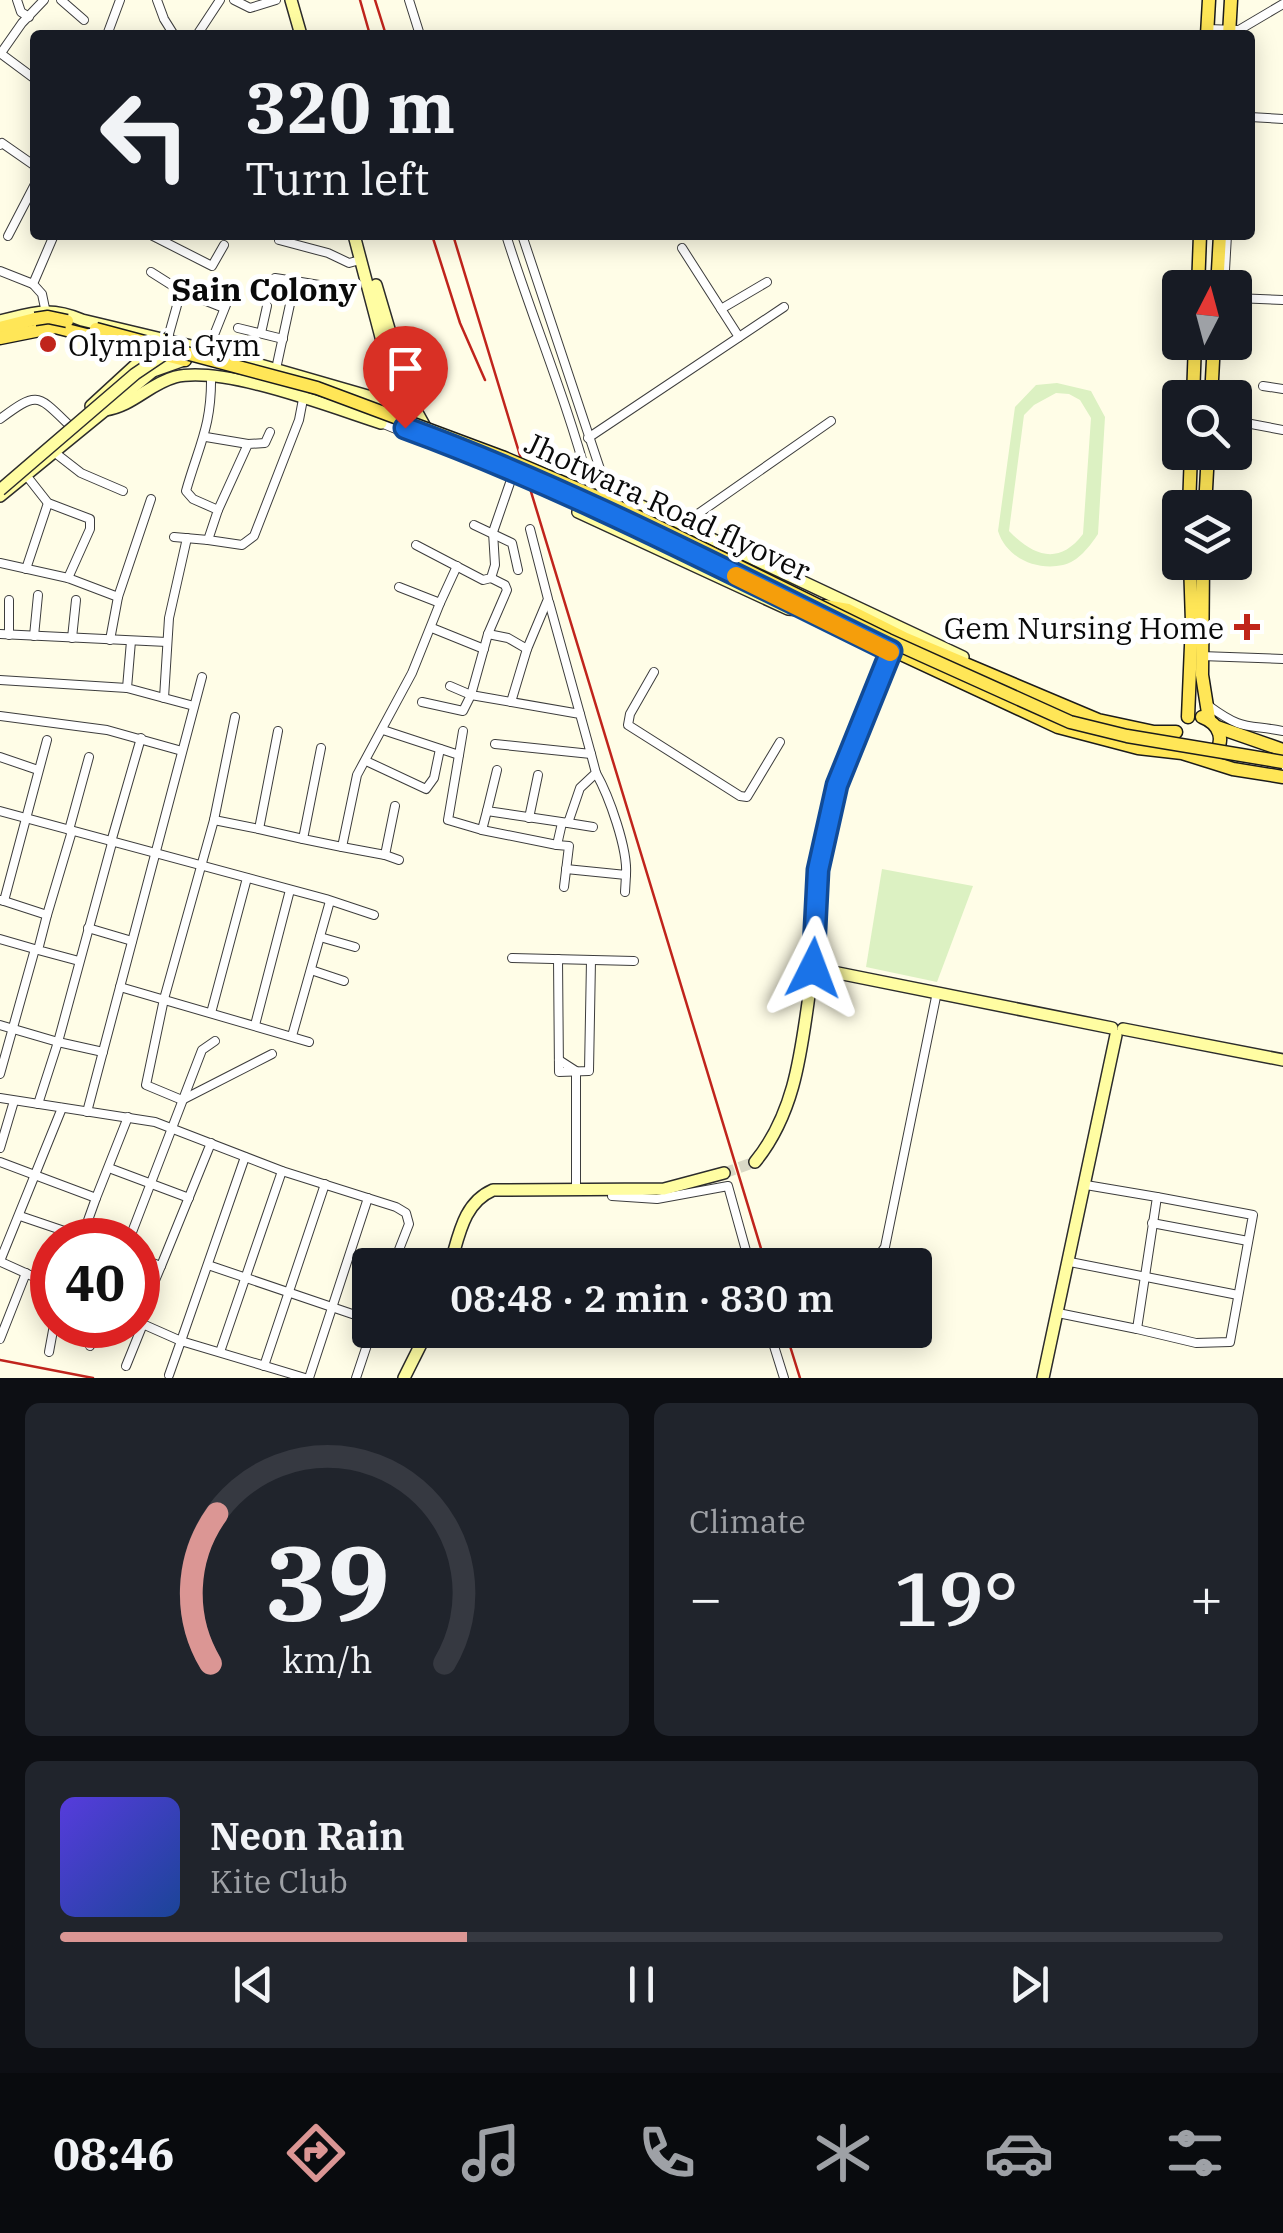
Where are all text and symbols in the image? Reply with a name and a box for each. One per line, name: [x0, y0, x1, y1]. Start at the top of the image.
text: 320 m: [245, 61, 455, 152]
icon: left: [80, 70, 210, 200]
text: Turn left: [245, 149, 429, 207]
district label: Sain Colony: [171, 268, 357, 310]
north arrow: [1162, 270, 1252, 360]
map controls: [1162, 270, 1252, 580]
place label: Olympia Gym: [68, 325, 261, 364]
pin: [363, 326, 448, 429]
marker: Olympia Gym: [37, 333, 59, 355]
icon: arrive: [378, 341, 433, 396]
button: search: [1162, 380, 1252, 470]
street label: Jhotwara Road flyover: [519, 423, 817, 589]
button: layers: [1162, 490, 1252, 580]
place label: Gem Nursing Home: [944, 608, 1224, 647]
marker: Gem Nursing Home: [1234, 614, 1260, 640]
position arrow: [761, 916, 865, 1020]
speed limit sign: 40: [30, 1218, 160, 1348]
text: 08:48 · 2 min · 830 m: [450, 1273, 834, 1322]
text: Climate: [689, 1500, 806, 1542]
text: 39: [265, 1514, 389, 1650]
text: 19°: [893, 1549, 1019, 1647]
text: −: [689, 1562, 722, 1633]
text: +: [1190, 1562, 1223, 1633]
text: km/h: [282, 1636, 372, 1683]
text: Neon Rain: [210, 1811, 405, 1860]
text: Kite Club: [210, 1860, 348, 1902]
icon: previous: [226, 1957, 281, 2012]
icon: pause: [614, 1957, 669, 2012]
icon: next: [1002, 1957, 1057, 2012]
icon: directions: [281, 2118, 351, 2188]
icon: music: [456, 2118, 526, 2188]
icon: phone: [632, 2118, 702, 2188]
icon: climate: [808, 2118, 878, 2188]
icon: car: [984, 2118, 1054, 2188]
icon: filters: [1160, 2118, 1230, 2188]
text: 08:46: [53, 2124, 175, 2182]

